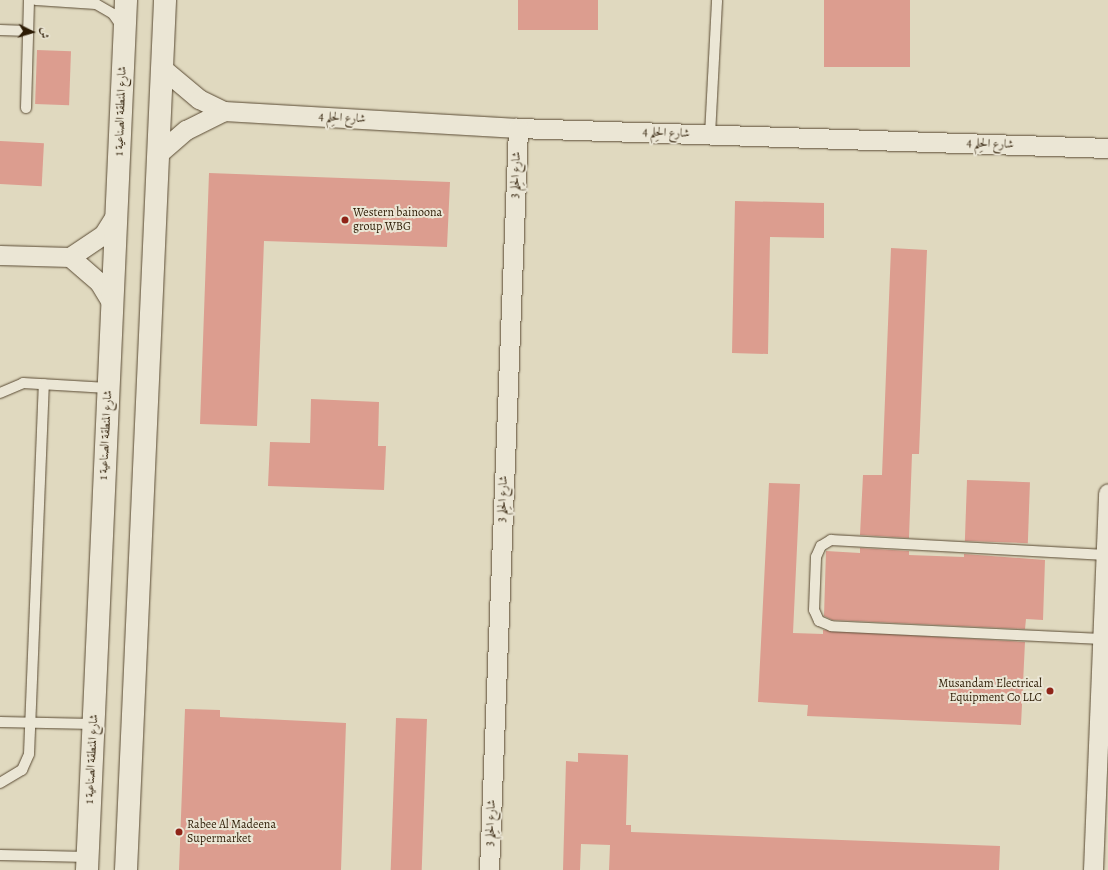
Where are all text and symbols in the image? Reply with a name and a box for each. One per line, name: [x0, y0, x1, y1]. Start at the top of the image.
north arrow: [12, 12, 52, 52]
text: ش: [37, 27, 52, 39]
street label: شارع المنطقة الصناعية 1: [112, 66, 130, 156]
street label: شارع الحِلم 4: [318, 110, 366, 126]
street label: شارع الحِلم 4: [642, 125, 690, 141]
street label: شارع الحِلم 4: [966, 136, 1014, 152]
street label: شارع الحِلم 3: [508, 151, 524, 199]
place label: Western bainoona group WBG: [353, 206, 442, 234]
marker: Western bainoona group WBG: [340, 215, 350, 225]
street label: شارع المنطقة الصناعية 1: [96, 390, 116, 480]
street label: شارع الحِلم 3: [495, 475, 511, 523]
place label: Musandam Electrical Equipment Co LLC: [938, 677, 1042, 705]
marker: Musandam Electrical Equipment Co LLC: [1045, 686, 1055, 696]
street label: شارع المنطقة الصناعية 1: [82, 714, 102, 804]
street label: شارع الحِلم 3: [483, 799, 499, 847]
place label: Rabee Al Madeena Supermarket: [187, 818, 276, 846]
marker: Rabee Al Madeena Supermarket: [174, 827, 184, 837]

